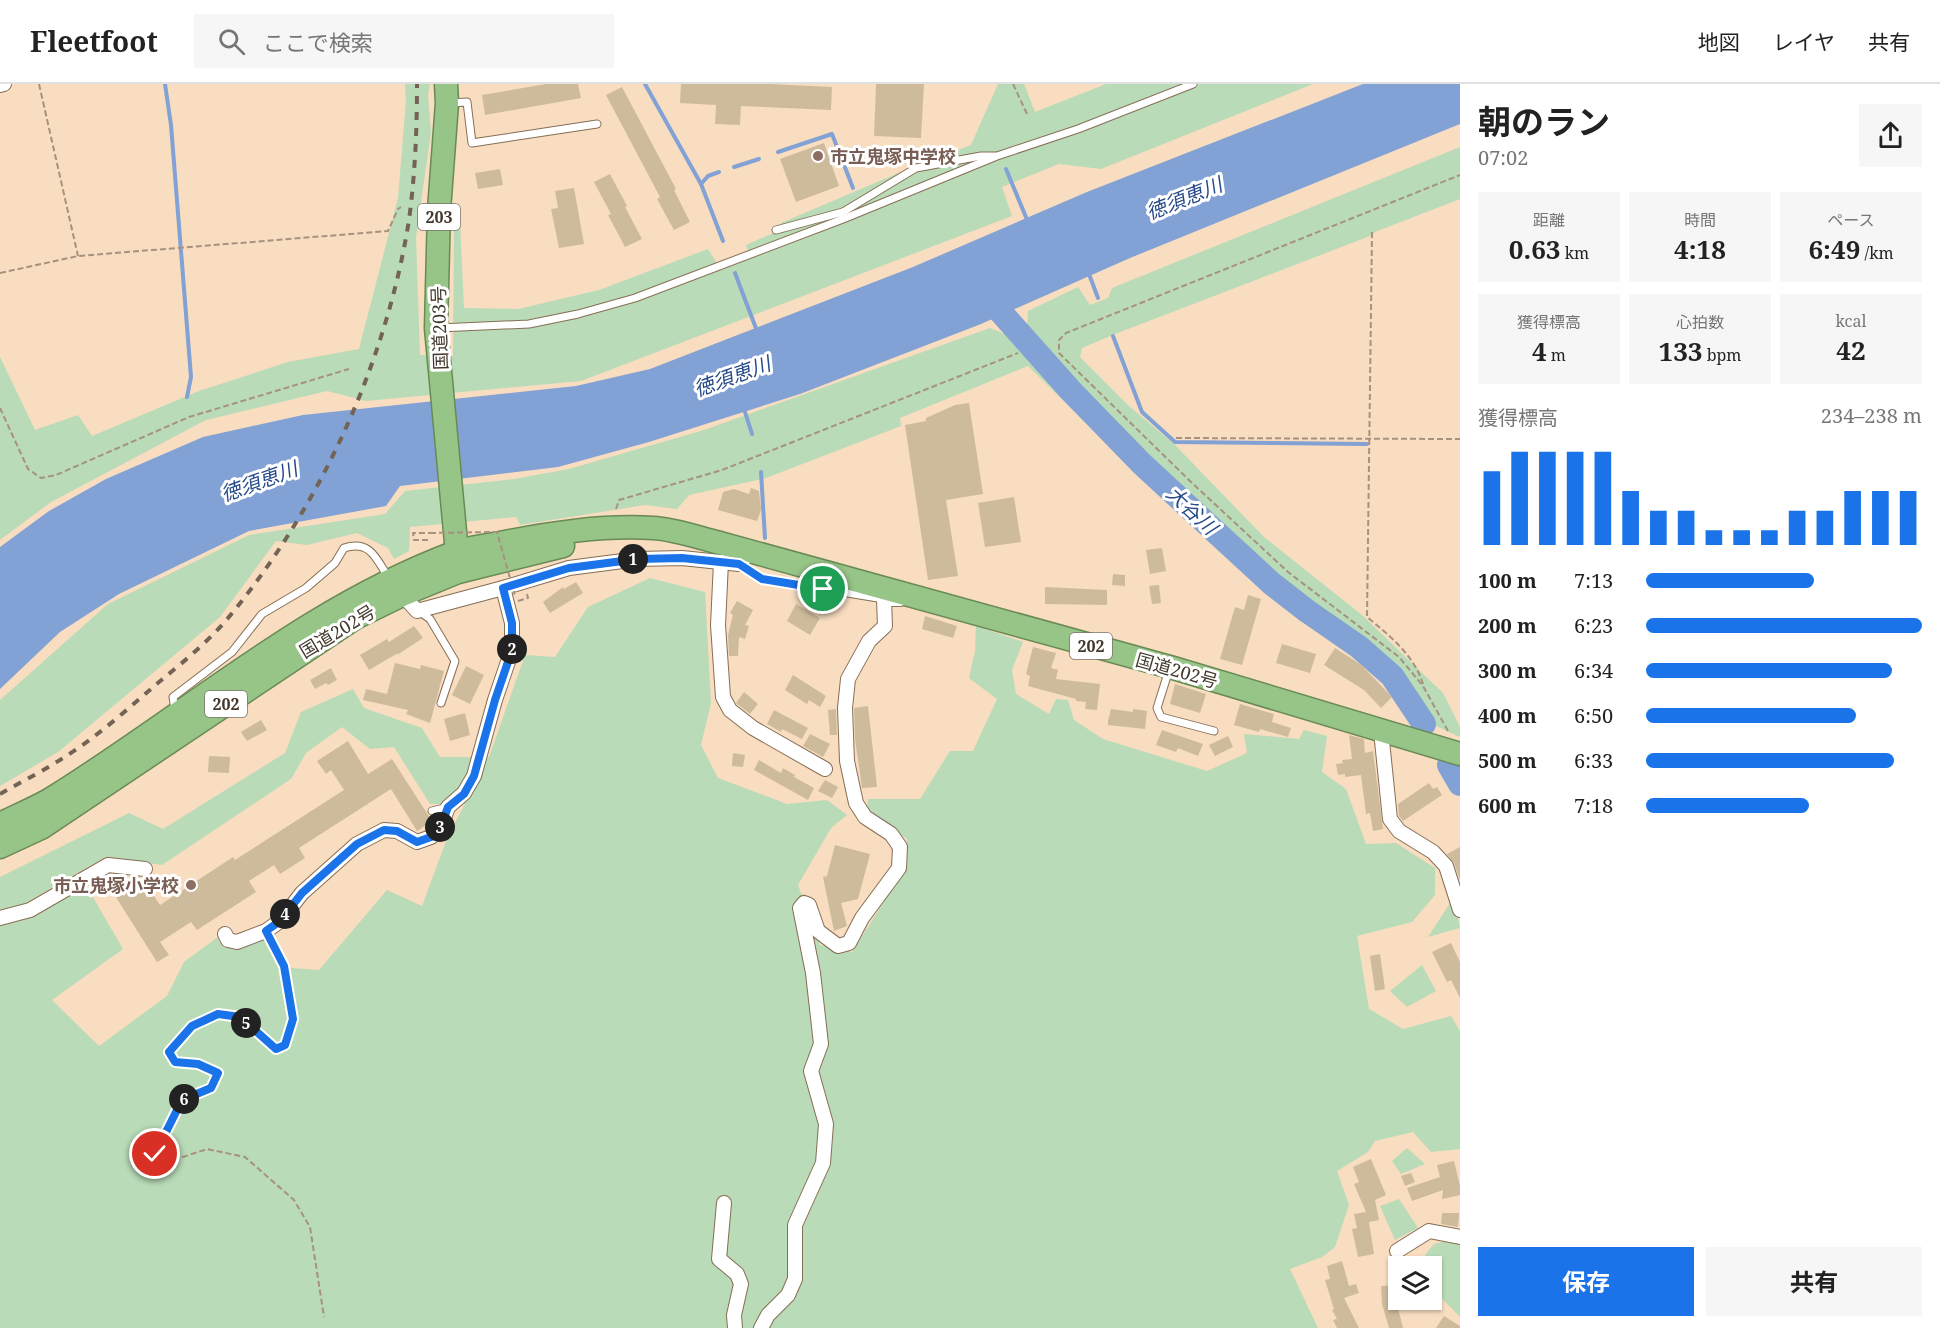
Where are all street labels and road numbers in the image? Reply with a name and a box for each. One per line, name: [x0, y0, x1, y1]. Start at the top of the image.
road number: 203: [418, 204, 460, 230]
street label: 国道203号: [426, 286, 452, 370]
street label: 国道202号: [295, 599, 379, 663]
road number: 202: [1070, 633, 1112, 659]
street label: 国道202号: [1133, 647, 1221, 693]
road number: 202: [205, 691, 247, 717]

